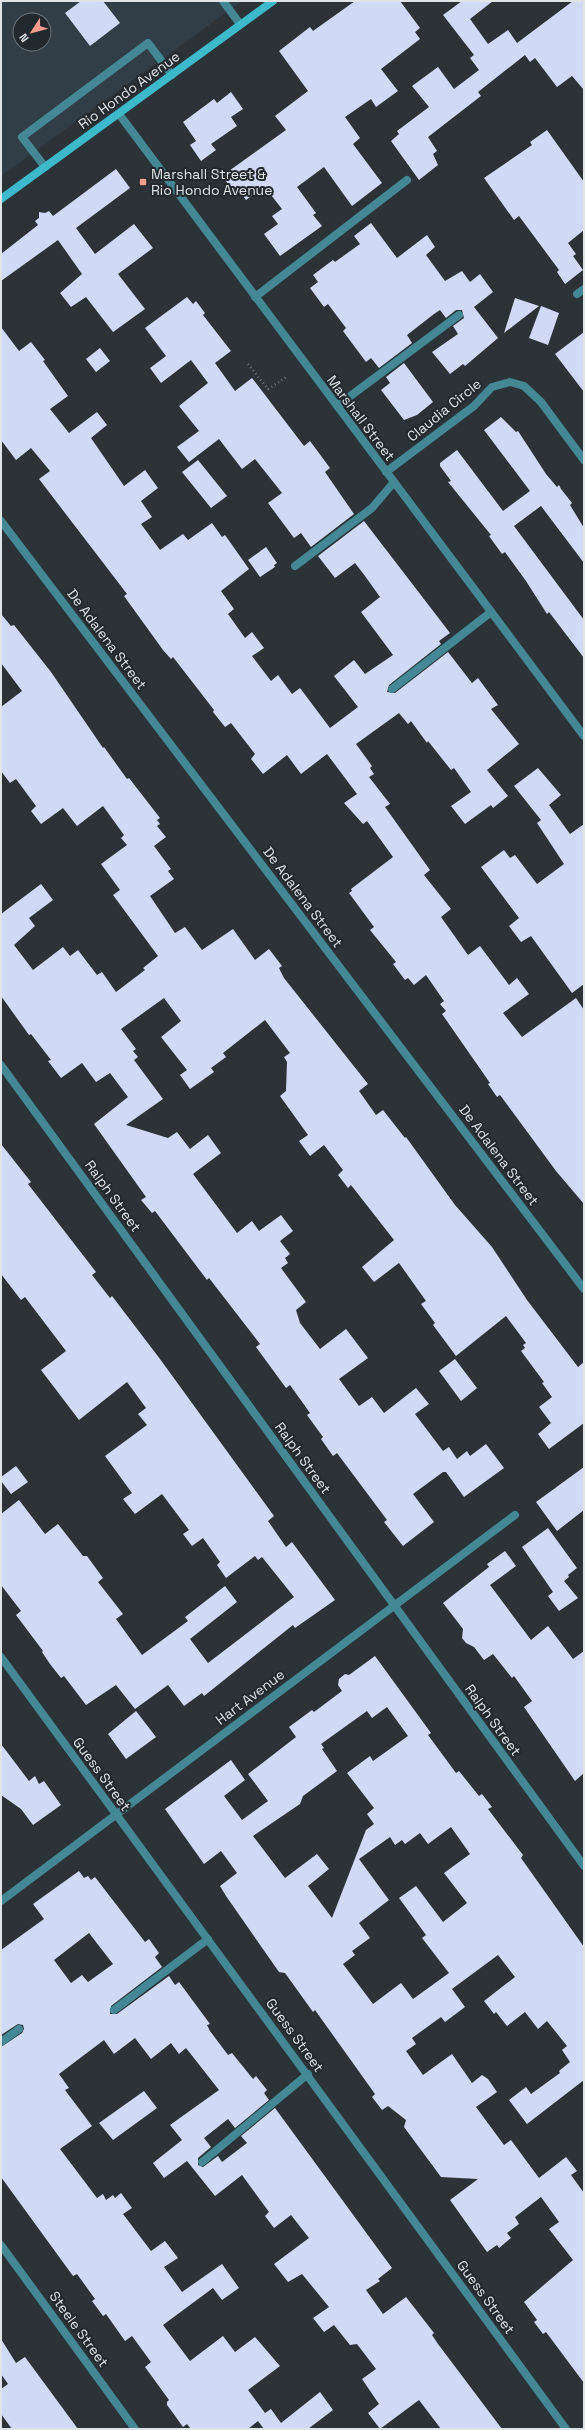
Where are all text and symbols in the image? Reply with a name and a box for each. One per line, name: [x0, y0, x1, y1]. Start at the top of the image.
north arrow: [12, 12, 52, 52]
text: N: [16, 31, 32, 45]
street label: Rio Hondo Avenue: [75, 47, 183, 133]
place label: Marshall Street & Rio Hondo Avenue: [151, 165, 272, 199]
marker: Marshall Street & Rio Hondo Avenue: [138, 177, 148, 187]
street label: Marshall Street: [323, 372, 399, 464]
street label: Claudia Circle: [403, 375, 485, 445]
street label: De Adalena Street: [63, 585, 151, 693]
street label: De Adalena Street: [259, 843, 347, 951]
street label: De Adalena Street: [455, 1101, 543, 1209]
street label: Ralph Street: [81, 1157, 145, 1235]
street label: Ralph Street: [271, 1419, 335, 1497]
street label: Hart Avenue: [212, 1665, 288, 1729]
street label: Ralph Street: [461, 1681, 525, 1759]
street label: Guess Street: [69, 1733, 135, 1815]
street label: Guess Street: [262, 1994, 328, 2076]
street label: Guess Street: [453, 2256, 519, 2338]
street label: Steele Street: [45, 2288, 113, 2370]

